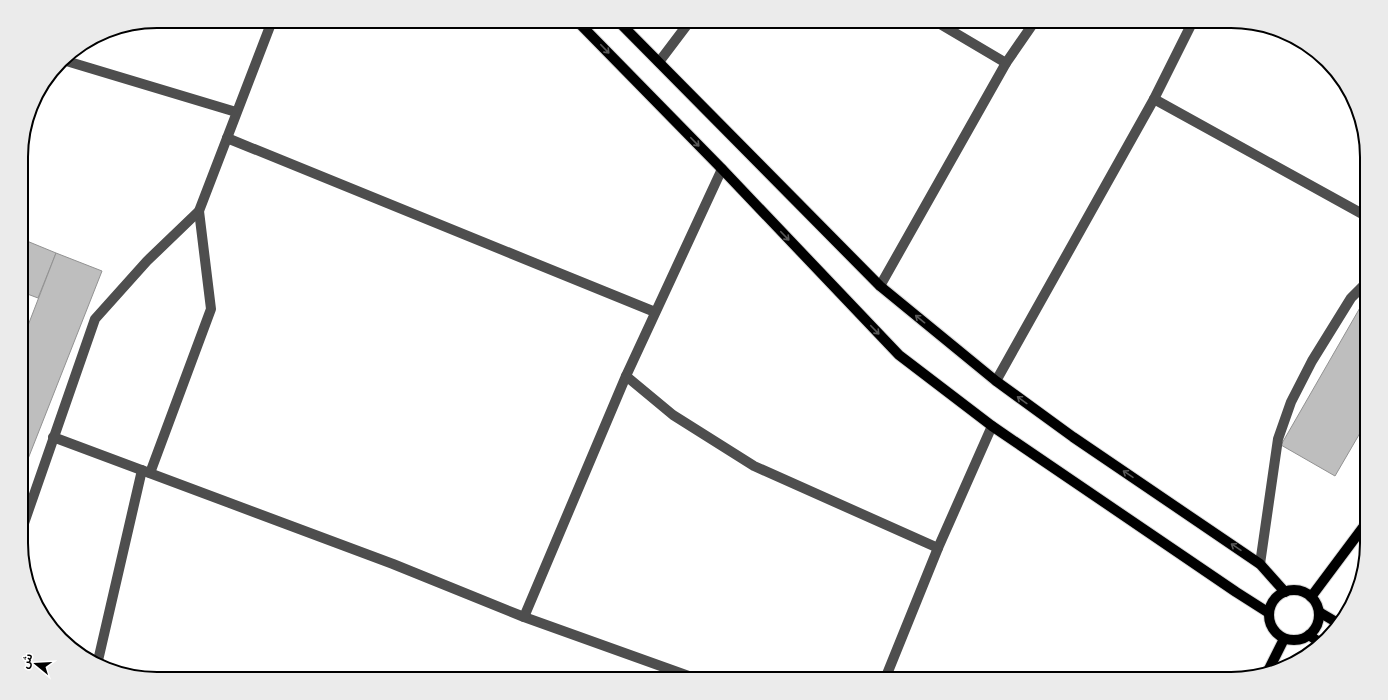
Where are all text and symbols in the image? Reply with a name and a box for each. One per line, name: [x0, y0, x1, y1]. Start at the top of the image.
one-way arrow: [600, 44, 609, 54]
one-way arrow: [690, 137, 700, 147]
one-way arrow: [781, 231, 790, 241]
one-way arrow: [915, 314, 925, 323]
one-way arrow: [870, 325, 880, 335]
one-way arrow: [1016, 395, 1027, 404]
one-way arrow: [1123, 470, 1134, 478]
one-way arrow: [1230, 543, 1241, 551]
north arrow: [16, 644, 56, 684]
text: ش: [18, 652, 35, 670]

